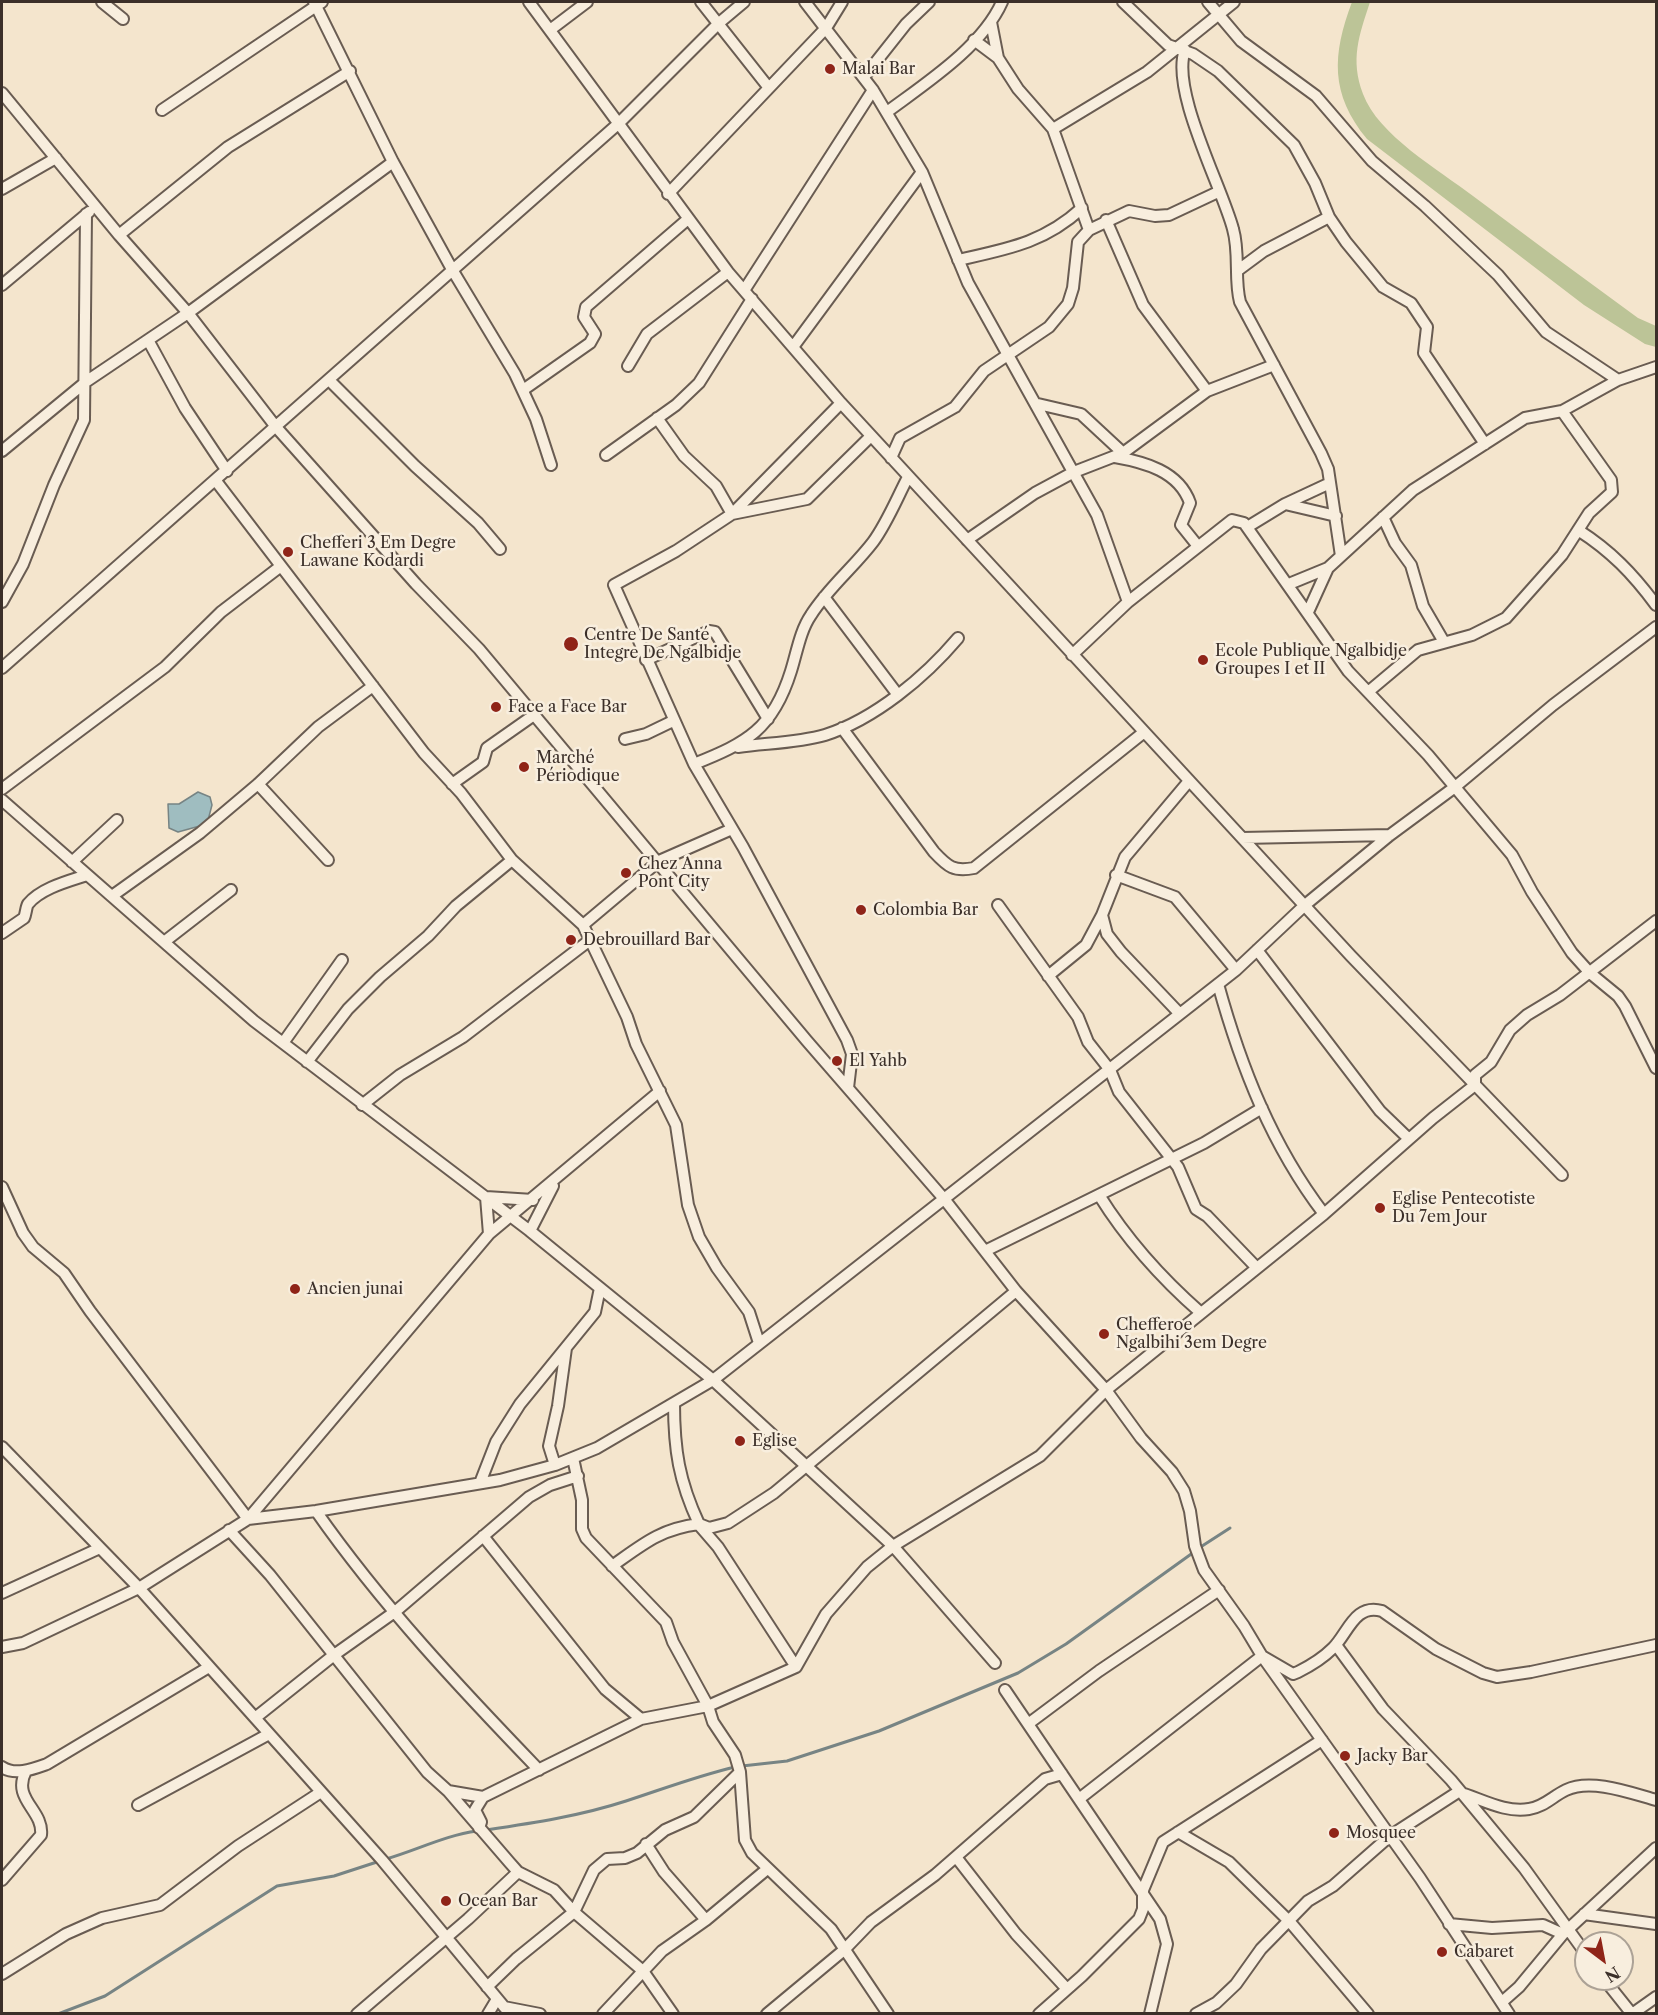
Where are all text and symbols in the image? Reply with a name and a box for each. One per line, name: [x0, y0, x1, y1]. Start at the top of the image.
place label: Malai Bar: [842, 59, 915, 79]
marker: Malai Bar: [823, 62, 837, 76]
place label: Chefferi 3 Em Degre Lawane Kodardi: [300, 533, 456, 571]
marker: Chefferi 3 Em Degre Lawane Kodardi: [281, 545, 295, 559]
place label: Centre De Santé Integre De Ngalbidje: [584, 625, 741, 663]
marker: Centre De Santé Integre De Ngalbidje: [562, 635, 580, 653]
place label: Ecole Publique Ngalbidje Groupes I et II: [1215, 641, 1407, 679]
marker: Ecole Publique Ngalbidje Groupes I et II: [1196, 653, 1210, 667]
place label: Face a Face Bar: [508, 697, 627, 717]
marker: Face a Face Bar: [489, 700, 503, 714]
place label: Marché Périodique: [536, 748, 620, 786]
marker: Marché Périodique: [517, 760, 531, 774]
place label: Chez Anna Pont City: [638, 854, 722, 892]
marker: Chez Anna Pont City: [619, 866, 633, 880]
place label: Colombia Bar: [873, 900, 978, 920]
marker: Colombia Bar: [854, 903, 868, 917]
place label: Debrouillard Bar: [583, 930, 710, 950]
marker: Debrouillard Bar: [564, 933, 578, 947]
place label: El Yahb: [849, 1051, 907, 1071]
marker: El Yahb: [830, 1054, 844, 1068]
place label: Eglise Pentecotiste Du 7em Jour: [1392, 1189, 1535, 1227]
marker: Eglise Pentecotiste Du 7em Jour: [1373, 1201, 1387, 1215]
place label: Ancien junai: [307, 1279, 403, 1299]
marker: Ancien junai: [288, 1282, 302, 1296]
place label: Chefferoe Ngalbihi 3em Degre: [1116, 1315, 1267, 1353]
marker: Chefferoe Ngalbihi 3em Degre: [1097, 1327, 1111, 1341]
place label: Eglise: [752, 1431, 797, 1451]
marker: Eglise: [733, 1434, 747, 1448]
place label: Jacky Bar: [1357, 1746, 1428, 1766]
marker: Jacky Bar: [1338, 1749, 1352, 1763]
place label: Mosquee: [1346, 1823, 1416, 1843]
marker: Mosquee: [1327, 1826, 1341, 1840]
place label: Ocean Bar: [458, 1891, 538, 1911]
marker: Ocean Bar: [439, 1894, 453, 1908]
north arrow: [1574, 1931, 1634, 1991]
place label: Cabaret: [1454, 1942, 1514, 1962]
marker: Cabaret: [1435, 1945, 1449, 1959]
text: N: [1601, 1962, 1624, 1987]

